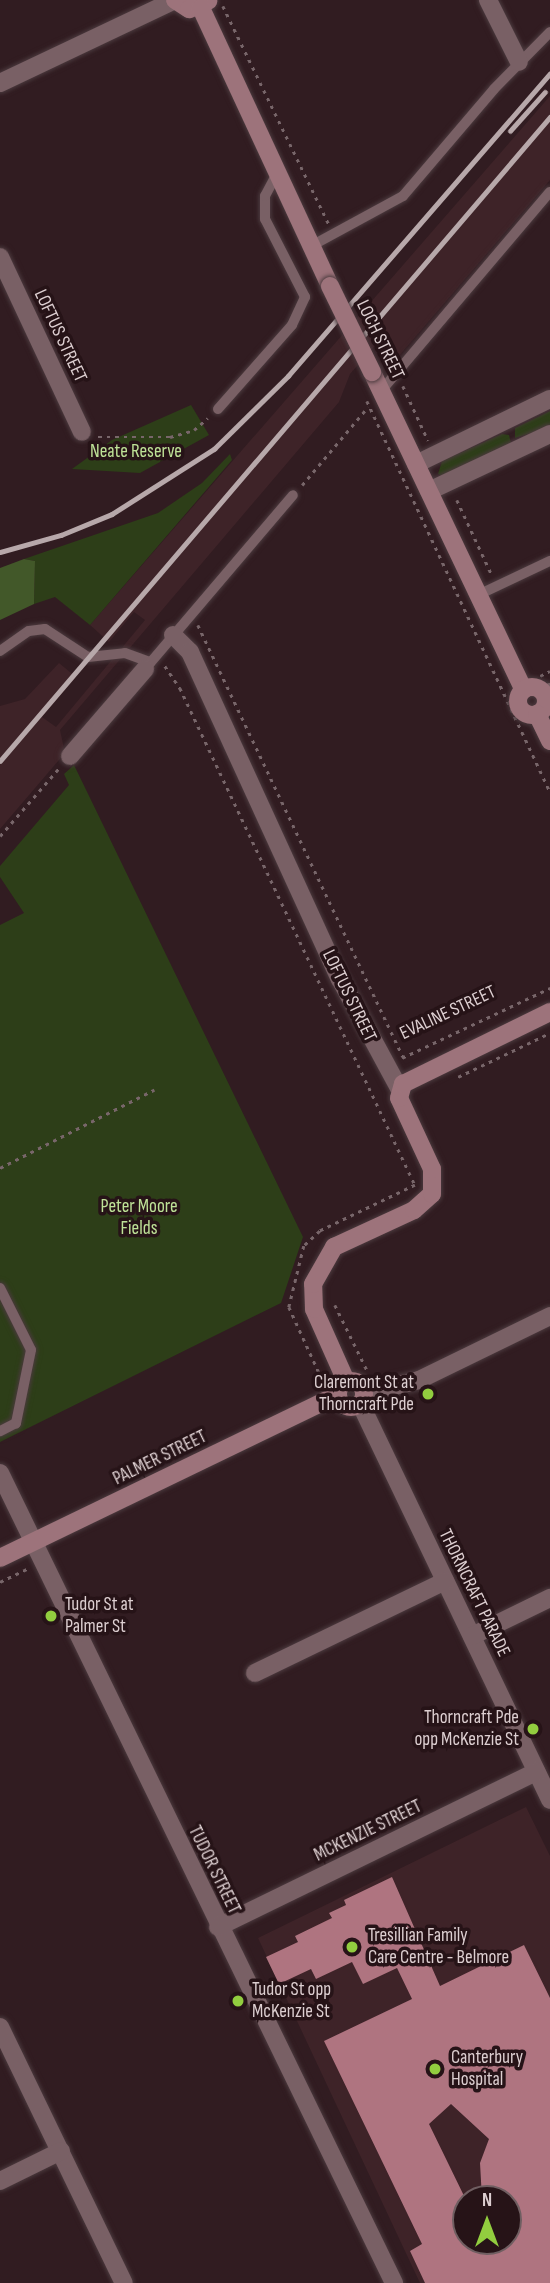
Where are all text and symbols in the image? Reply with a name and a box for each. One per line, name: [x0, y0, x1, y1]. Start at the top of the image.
street label: LOFTUS STREET: [29, 286, 91, 386]
street label: LOCH STREET: [351, 296, 409, 384]
park label: Neate Reserve: [90, 441, 182, 463]
street label: LOFTUS STREET: [317, 946, 381, 1046]
street label: EVALINE STREET: [396, 981, 500, 1045]
park label: Peter Moore Fields: [100, 1196, 178, 1240]
place label: Claremont St at Thorncraft Pde: [314, 1372, 414, 1416]
marker: Claremont St at Thorncraft Pde: [420, 1386, 436, 1402]
street label: PALMER STREET: [109, 1426, 211, 1490]
street label: THORNCRAFT PARADE: [433, 1526, 515, 1660]
place label: Tudor St at Palmer St: [65, 1594, 134, 1638]
marker: Tudor St at Palmer St: [43, 1608, 59, 1624]
place label: Thorncraft Pde opp McKenzie St: [415, 1707, 519, 1751]
marker: Thorncraft Pde opp McKenzie St: [525, 1721, 541, 1737]
street label: MCKENZIE STREET: [310, 1795, 426, 1867]
street label: TUDOR STREET: [183, 1822, 245, 1918]
place label: Tresillian Family Care Centre - Belmore: [368, 1925, 509, 1969]
marker: Tresillian Family Care Centre - Belmore: [342, 1937, 362, 1957]
place label: Tudor St opp McKenzie St: [252, 1979, 331, 2023]
marker: Tudor St opp McKenzie St: [230, 1993, 246, 2009]
place label: Canterbury Hospital: [451, 2047, 523, 2091]
marker: Canterbury Hospital: [425, 2059, 445, 2079]
north arrow: [452, 2185, 522, 2255]
text: N: [482, 2189, 492, 2212]

